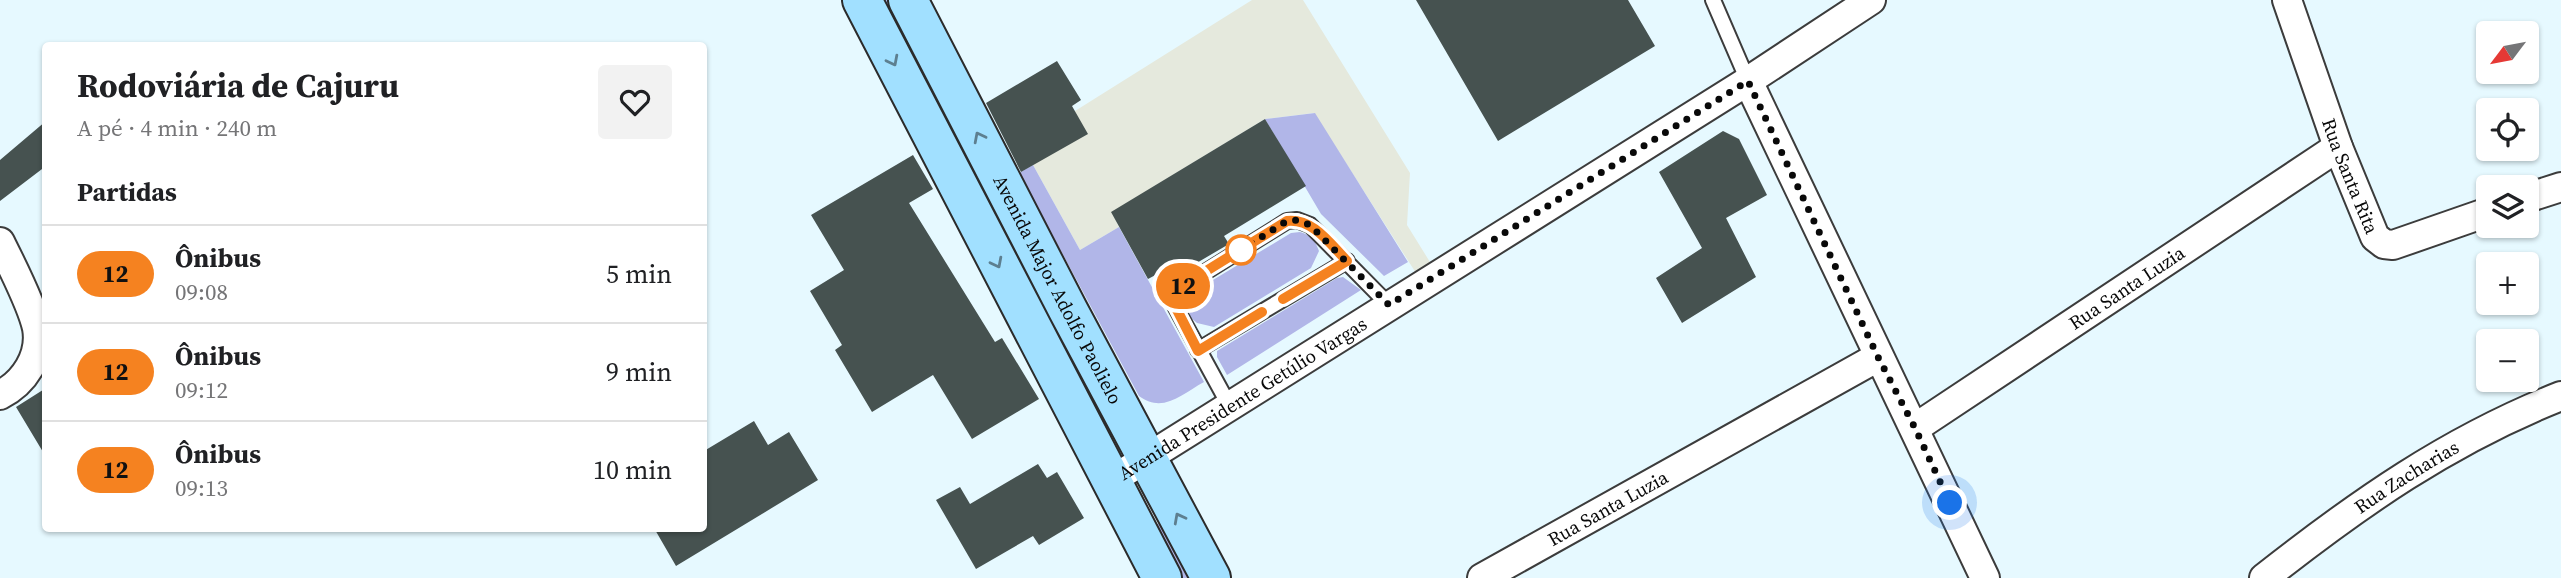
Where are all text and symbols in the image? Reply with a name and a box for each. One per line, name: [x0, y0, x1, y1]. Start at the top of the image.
north arrow: [2476, 21, 2539, 84]
map controls: [2476, 21, 2539, 392]
one-way arrow: [885, 54, 898, 66]
text: Rodoviária de Cajuru: [77, 63, 399, 108]
button: heart: [598, 65, 672, 139]
button: locate: [2476, 98, 2539, 161]
text: A pé · 4 min · 240 m: [77, 112, 277, 144]
street label: Rua Santa Rita: [2316, 115, 2385, 238]
one-way arrow: [974, 132, 988, 144]
street label: Avenida Major Adolfo Paolielo: [987, 170, 1129, 409]
text: Partidas: [77, 174, 177, 210]
button: layers: [2476, 175, 2539, 238]
unlabelled marker: [1226, 235, 1256, 265]
street label: Rua Santa Luzia: [2063, 239, 2190, 335]
text: Ônibus: [175, 240, 261, 276]
button: +: [2476, 252, 2539, 315]
text: 5 min: [606, 256, 672, 292]
one-way arrow: [989, 256, 1002, 268]
text: 12: [102, 257, 129, 290]
line badge: 12: [1152, 263, 1214, 309]
text: 12: [1170, 269, 1196, 302]
text: 09:08: [175, 276, 228, 308]
street label: Avenida Presidente Getúlio Vargas: [1113, 310, 1372, 486]
button: −: [2476, 329, 2539, 392]
text: Ônibus: [175, 338, 261, 374]
text: 9 min: [606, 354, 672, 390]
text: 12: [102, 355, 129, 388]
text: 09:12: [175, 374, 228, 406]
street label: Rua Zacharias: [2349, 434, 2463, 519]
text: Ônibus: [175, 436, 261, 472]
text: 10 min: [593, 452, 672, 488]
text: 12: [102, 453, 129, 486]
street label: Rua Santa Luzia: [1543, 464, 1673, 552]
text: 09:13: [175, 472, 228, 504]
your location: [1932, 485, 1967, 520]
one-way arrow: [1173, 513, 1187, 526]

